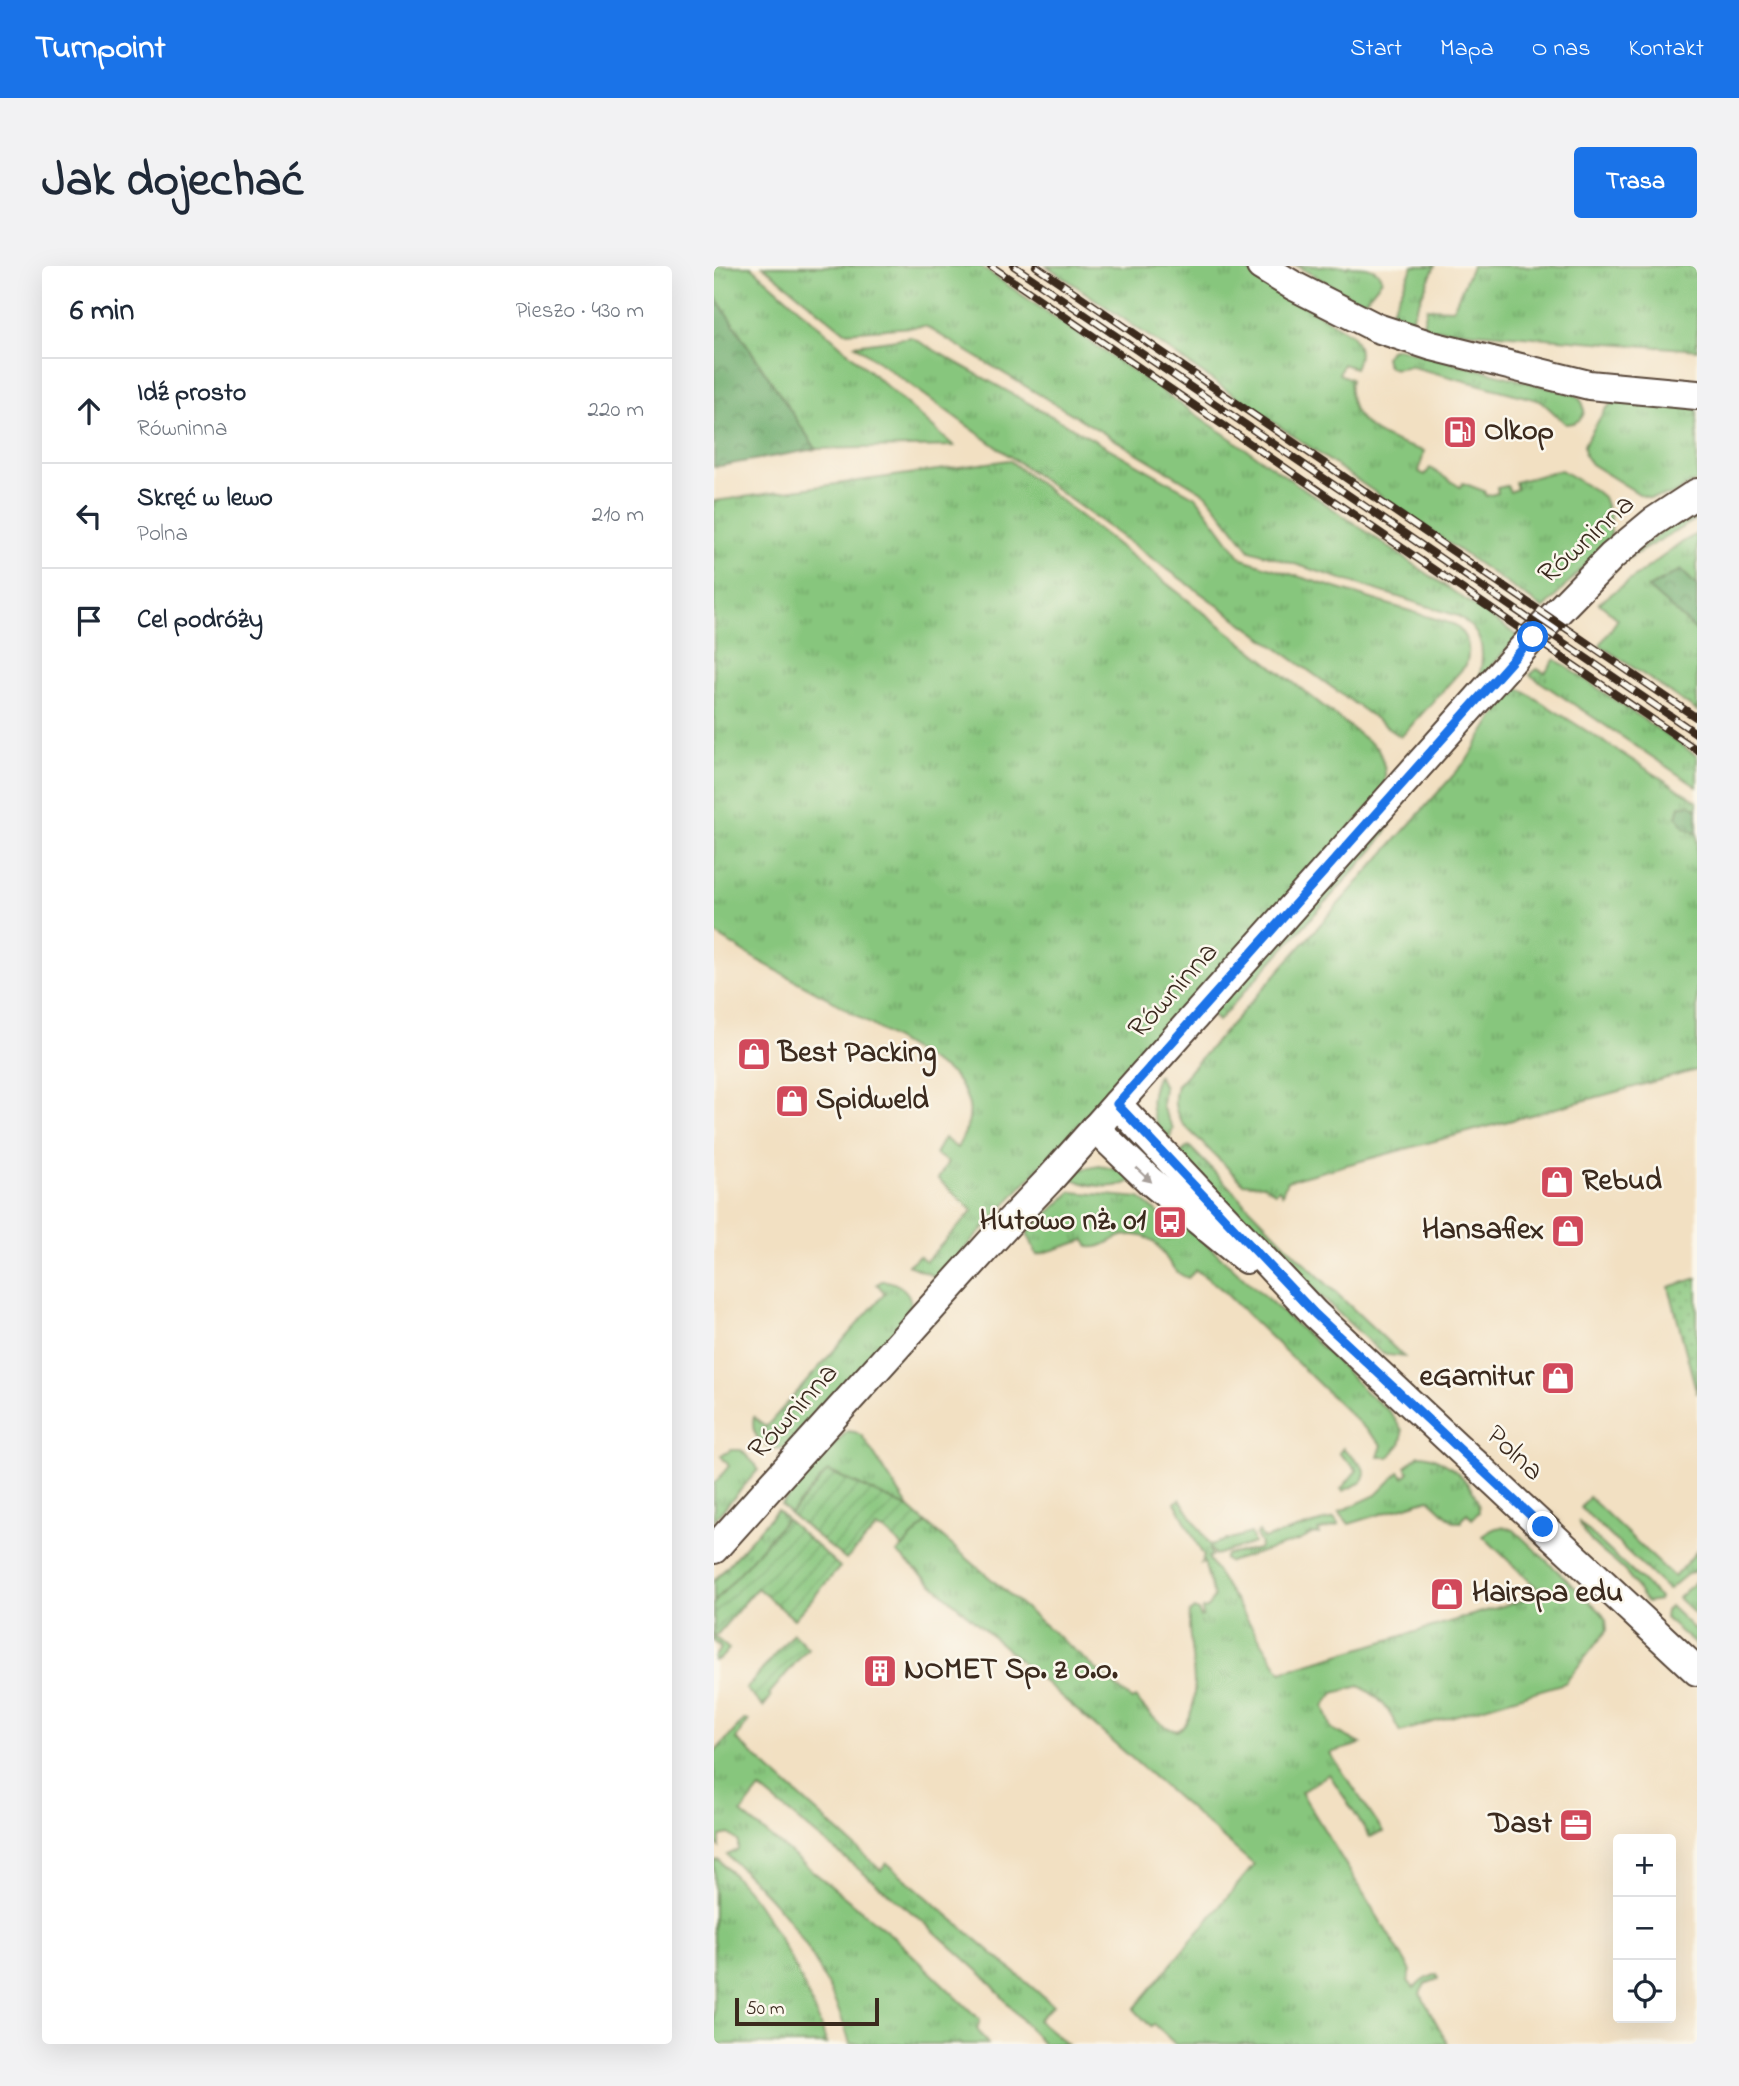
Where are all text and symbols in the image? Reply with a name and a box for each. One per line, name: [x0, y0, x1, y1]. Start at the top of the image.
text: Turnpoint: [35, 25, 166, 73]
text: Start: [1350, 32, 1402, 67]
text: Mapa: [1440, 32, 1494, 67]
text: O nas: [1532, 32, 1590, 67]
text: Kontakt: [1628, 32, 1704, 67]
text: Jak dojechać: [42, 146, 303, 218]
button: Trasa: [1574, 147, 1697, 218]
text: 6 min: [70, 290, 134, 334]
text: Pieszo · 430 m: [515, 295, 644, 328]
text: Idź prosto: [137, 375, 246, 413]
icon: ahead: [70, 392, 108, 430]
text: 220 m: [588, 394, 644, 427]
place label: Olkop: [1484, 410, 1554, 454]
text: Równinna: [137, 413, 227, 446]
fuel station icon: Olkop: [1441, 413, 1479, 451]
text: Skręć w lewo: [137, 480, 273, 518]
street label: Równinna: [1528, 484, 1646, 596]
icon: left: [70, 497, 108, 535]
text: 210 m: [592, 499, 644, 532]
text: Polna: [137, 518, 188, 551]
icon: arrive: [70, 602, 108, 640]
text: Cel podróży: [137, 602, 263, 640]
route start: [1517, 621, 1548, 652]
street label: Równinna: [1118, 932, 1230, 1050]
place label: Best Packing: [776, 1032, 936, 1077]
shop icon: Best Packing: [735, 1035, 773, 1073]
place label: Spidweld: [816, 1079, 929, 1123]
shop icon: Spidweld: [773, 1082, 811, 1120]
place label: Rebud: [1582, 1160, 1662, 1204]
shop icon: Rebud: [1538, 1163, 1576, 1201]
one-way arrow: [1135, 1167, 1152, 1183]
place label: Hutowo nż. 01: [980, 1200, 1146, 1244]
bus stop icon: Hutowo nż. 01: [1151, 1203, 1189, 1241]
place label: Hansaflex: [1422, 1209, 1544, 1253]
shop icon: Hansaflex: [1549, 1212, 1587, 1250]
street label: Równinna: [738, 1353, 850, 1471]
place label: eGarnitur: [1420, 1356, 1535, 1400]
shop icon: eGarnitur: [1539, 1359, 1577, 1397]
street label: Polna: [1475, 1415, 1553, 1493]
route end: [1527, 1511, 1558, 1542]
place label: Hairspa edu: [1472, 1572, 1623, 1616]
shop icon: Hairspa edu: [1428, 1575, 1466, 1613]
place label: NOMET Sp. z o.o.: [904, 1649, 1118, 1693]
building icon: NOMET Sp. z o.o.: [861, 1652, 899, 1690]
place label: Dast: [1486, 1803, 1553, 1847]
office icon: Dast: [1557, 1806, 1595, 1844]
map controls: [1613, 1834, 1676, 2023]
button: +: [1613, 1834, 1676, 1897]
button: −: [1613, 1897, 1676, 1960]
button: locate: [1613, 1960, 1676, 2023]
scale bar: [735, 1995, 878, 2027]
text: 50 m: [746, 1996, 785, 2023]

